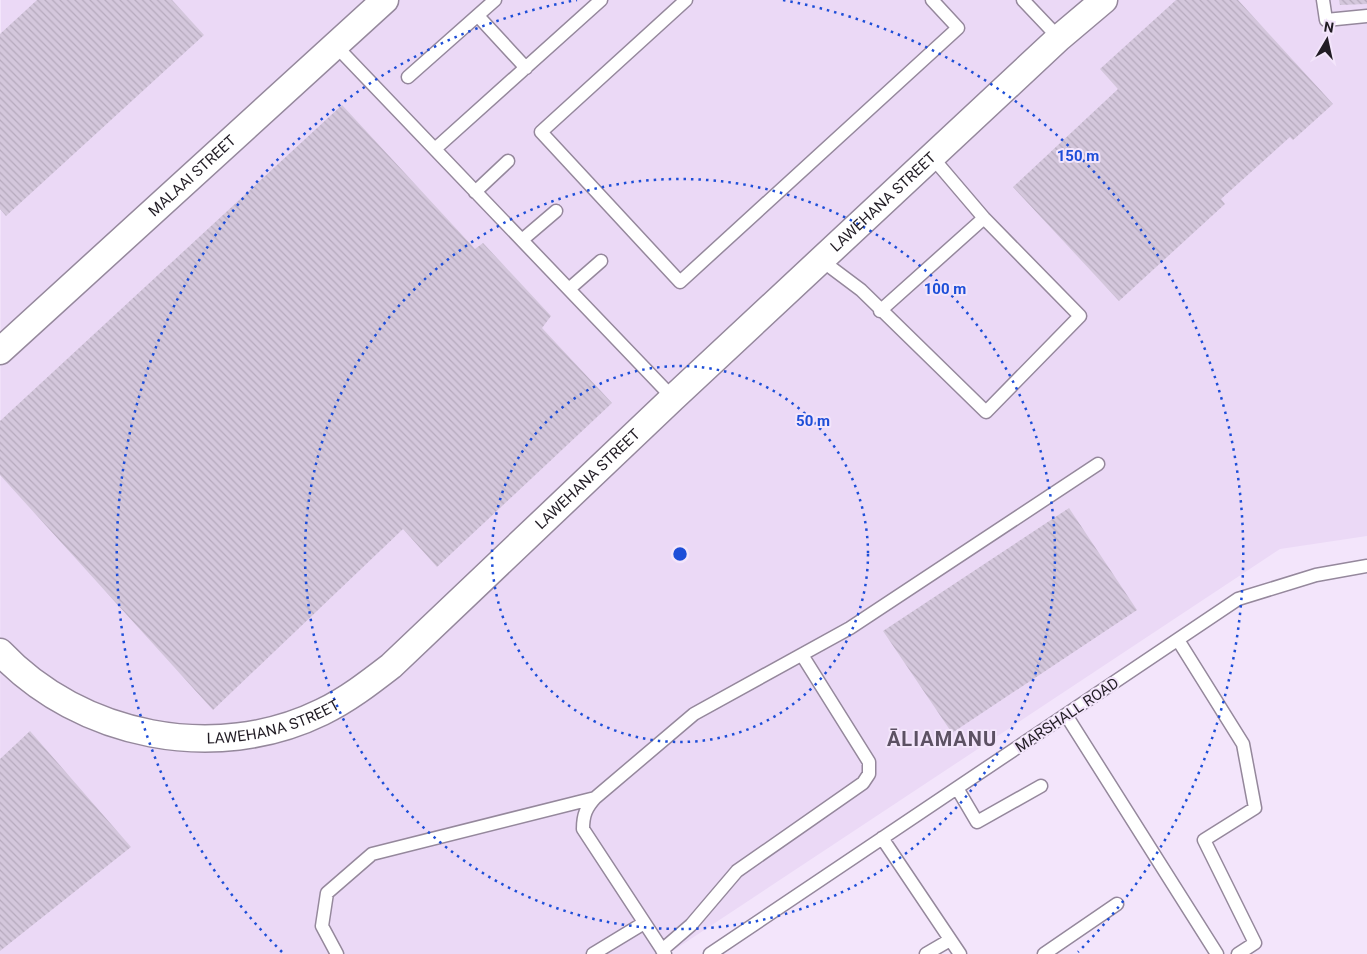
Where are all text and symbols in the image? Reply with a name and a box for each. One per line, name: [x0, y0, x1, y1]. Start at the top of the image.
north arrow: [1302, 15, 1352, 65]
text: N: [1323, 18, 1335, 36]
street label: MALAAI STREET: [145, 131, 240, 220]
text: 150 m: [1057, 147, 1099, 165]
street label: LAWEHANA STREET: [827, 148, 940, 256]
text: 100 m: [924, 280, 966, 298]
text: 50 m: [796, 412, 830, 430]
street label: LAWEHANA STREET: [532, 425, 644, 533]
centre of rings: [671, 545, 689, 563]
street label: MARSHALL ROAD: [1012, 674, 1122, 756]
street label: LAWEHANA STREET: [206, 696, 343, 747]
district label: ĀLIAMANU: [887, 727, 997, 751]

